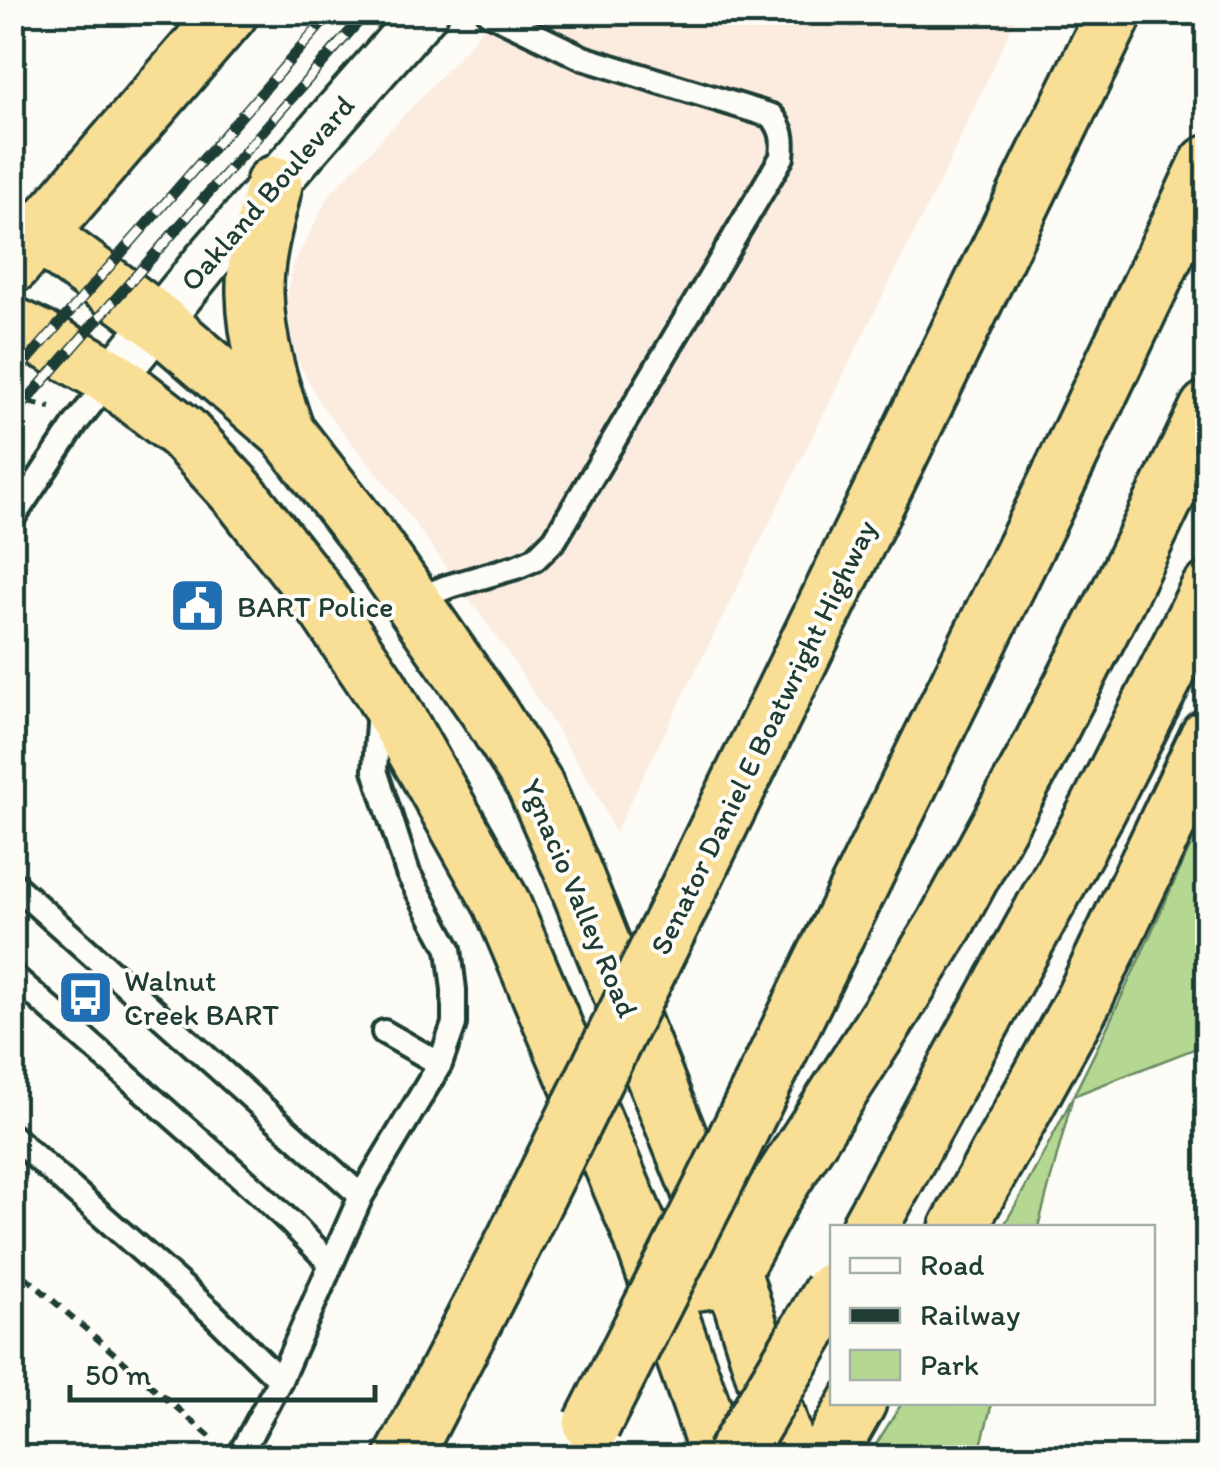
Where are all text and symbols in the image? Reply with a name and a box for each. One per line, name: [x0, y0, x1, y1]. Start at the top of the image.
street label: Oakland Boulevard: [172, 87, 362, 299]
street label: Senator Daniel E Boatwright Highway: [641, 514, 885, 960]
public building icon: BART Police: [168, 576, 228, 636]
place label: BART Police: [237, 588, 394, 625]
street label: Ygnacio Valley Road: [513, 773, 647, 1023]
place label: Walnut Creek BART: [124, 962, 279, 1033]
bus stop icon: Walnut Creek BART: [55, 967, 115, 1027]
legend: [830, 1225, 1155, 1405]
text: Road: [920, 1246, 985, 1283]
text: Railway: [920, 1296, 1020, 1333]
scale bar: [70, 1340, 375, 1402]
text: Park: [920, 1346, 979, 1383]
text: 50 m: [85, 1356, 151, 1393]

